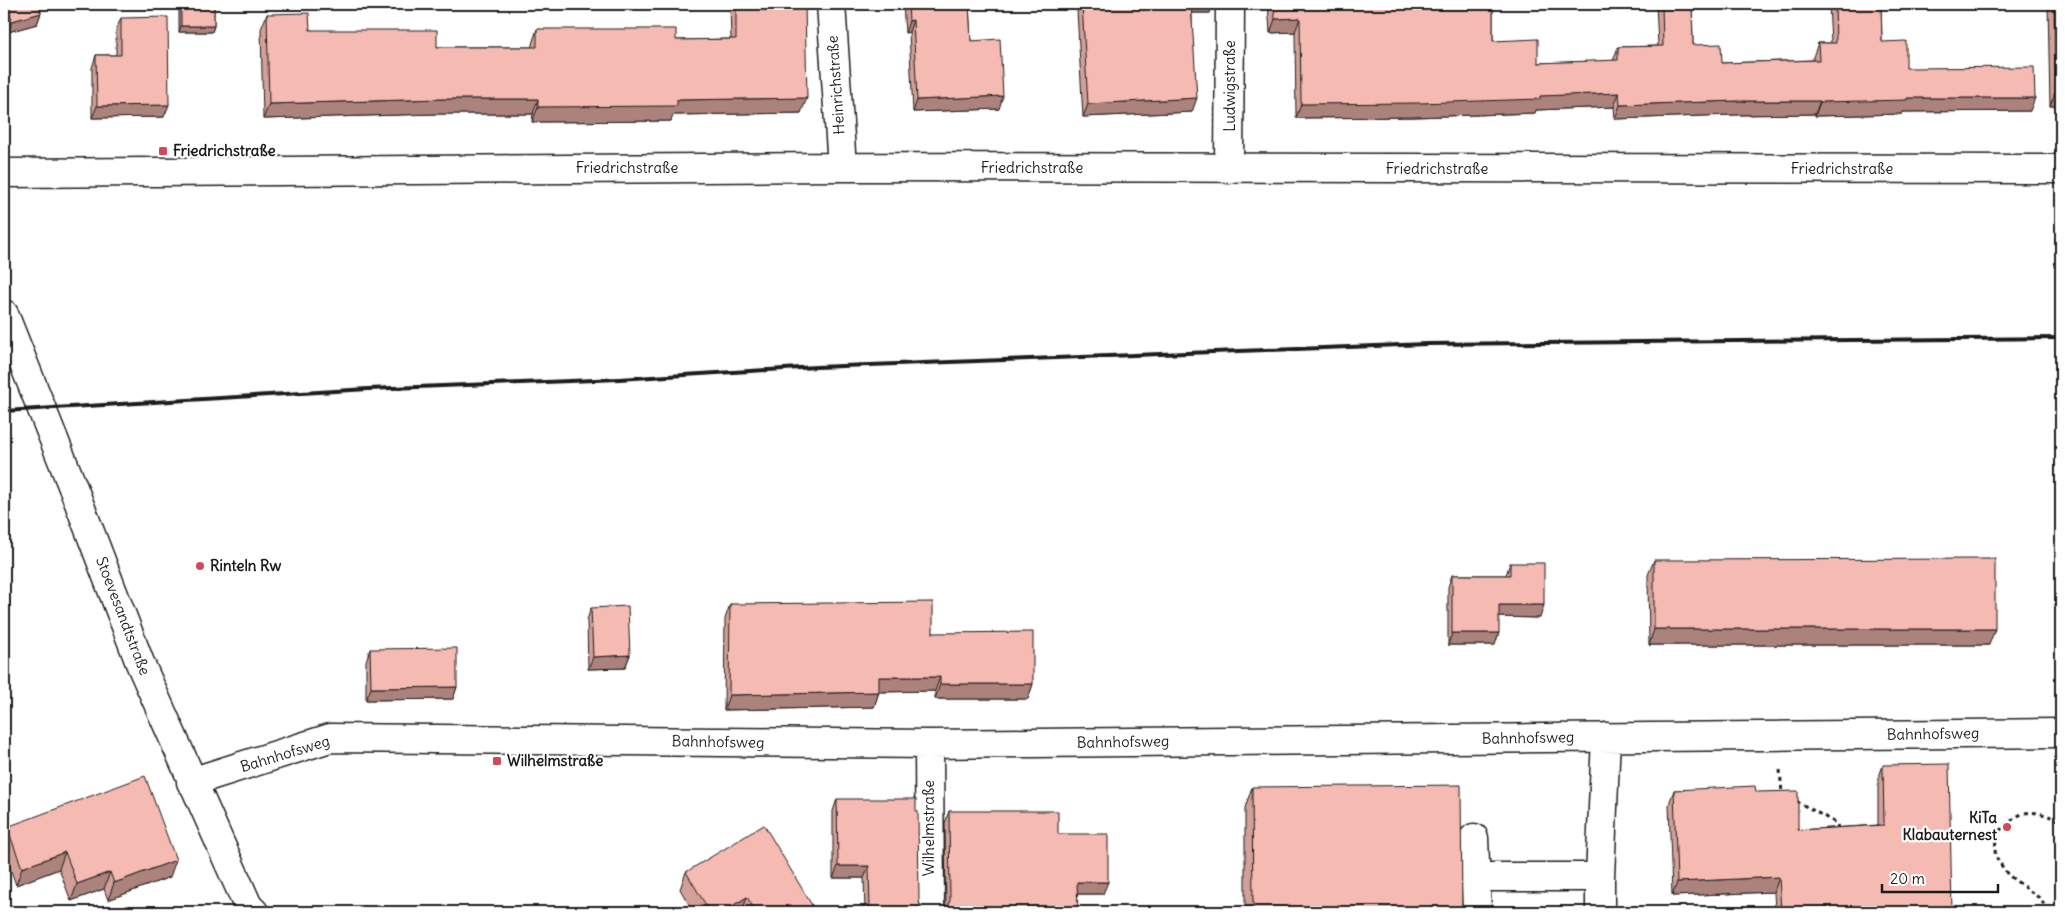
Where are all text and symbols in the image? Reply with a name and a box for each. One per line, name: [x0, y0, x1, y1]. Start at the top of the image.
street label: Heinrichstraße: [823, 35, 848, 135]
street label: Ludwigstraße: [1220, 40, 1239, 132]
place label: Friedrichstraße: [173, 141, 276, 160]
marker: Friedrichstraße: [157, 145, 169, 157]
street label: Friedrichstraße: [576, 158, 678, 177]
street label: Friedrichstraße: [981, 158, 1083, 177]
street label: Friedrichstraße: [1386, 159, 1488, 178]
street label: Friedrichstraße: [1791, 159, 1893, 178]
street label: Stoevesandtstraße: [92, 554, 155, 678]
place label: Rinteln Rw: [210, 556, 282, 575]
marker: Rinteln Rw: [194, 560, 206, 572]
street label: Bahnhofsweg: [1886, 723, 1980, 744]
street label: Bahnhofsweg: [1481, 727, 1575, 748]
street label: Bahnhofsweg: [238, 731, 332, 776]
street label: Bahnhofsweg: [671, 731, 765, 752]
street label: Bahnhofsweg: [1076, 731, 1170, 752]
place label: Wilhelmstraße: [507, 751, 603, 770]
marker: Wilhelmstraße: [491, 755, 503, 767]
street label: Wilhelmstraße: [919, 780, 938, 876]
place label: KiTa Klabauternest: [1903, 808, 1998, 844]
marker: KiTa Klabauternest: [2001, 821, 2013, 833]
scale bar: [1882, 861, 1999, 893]
text: 20 m: [1890, 869, 1925, 888]

